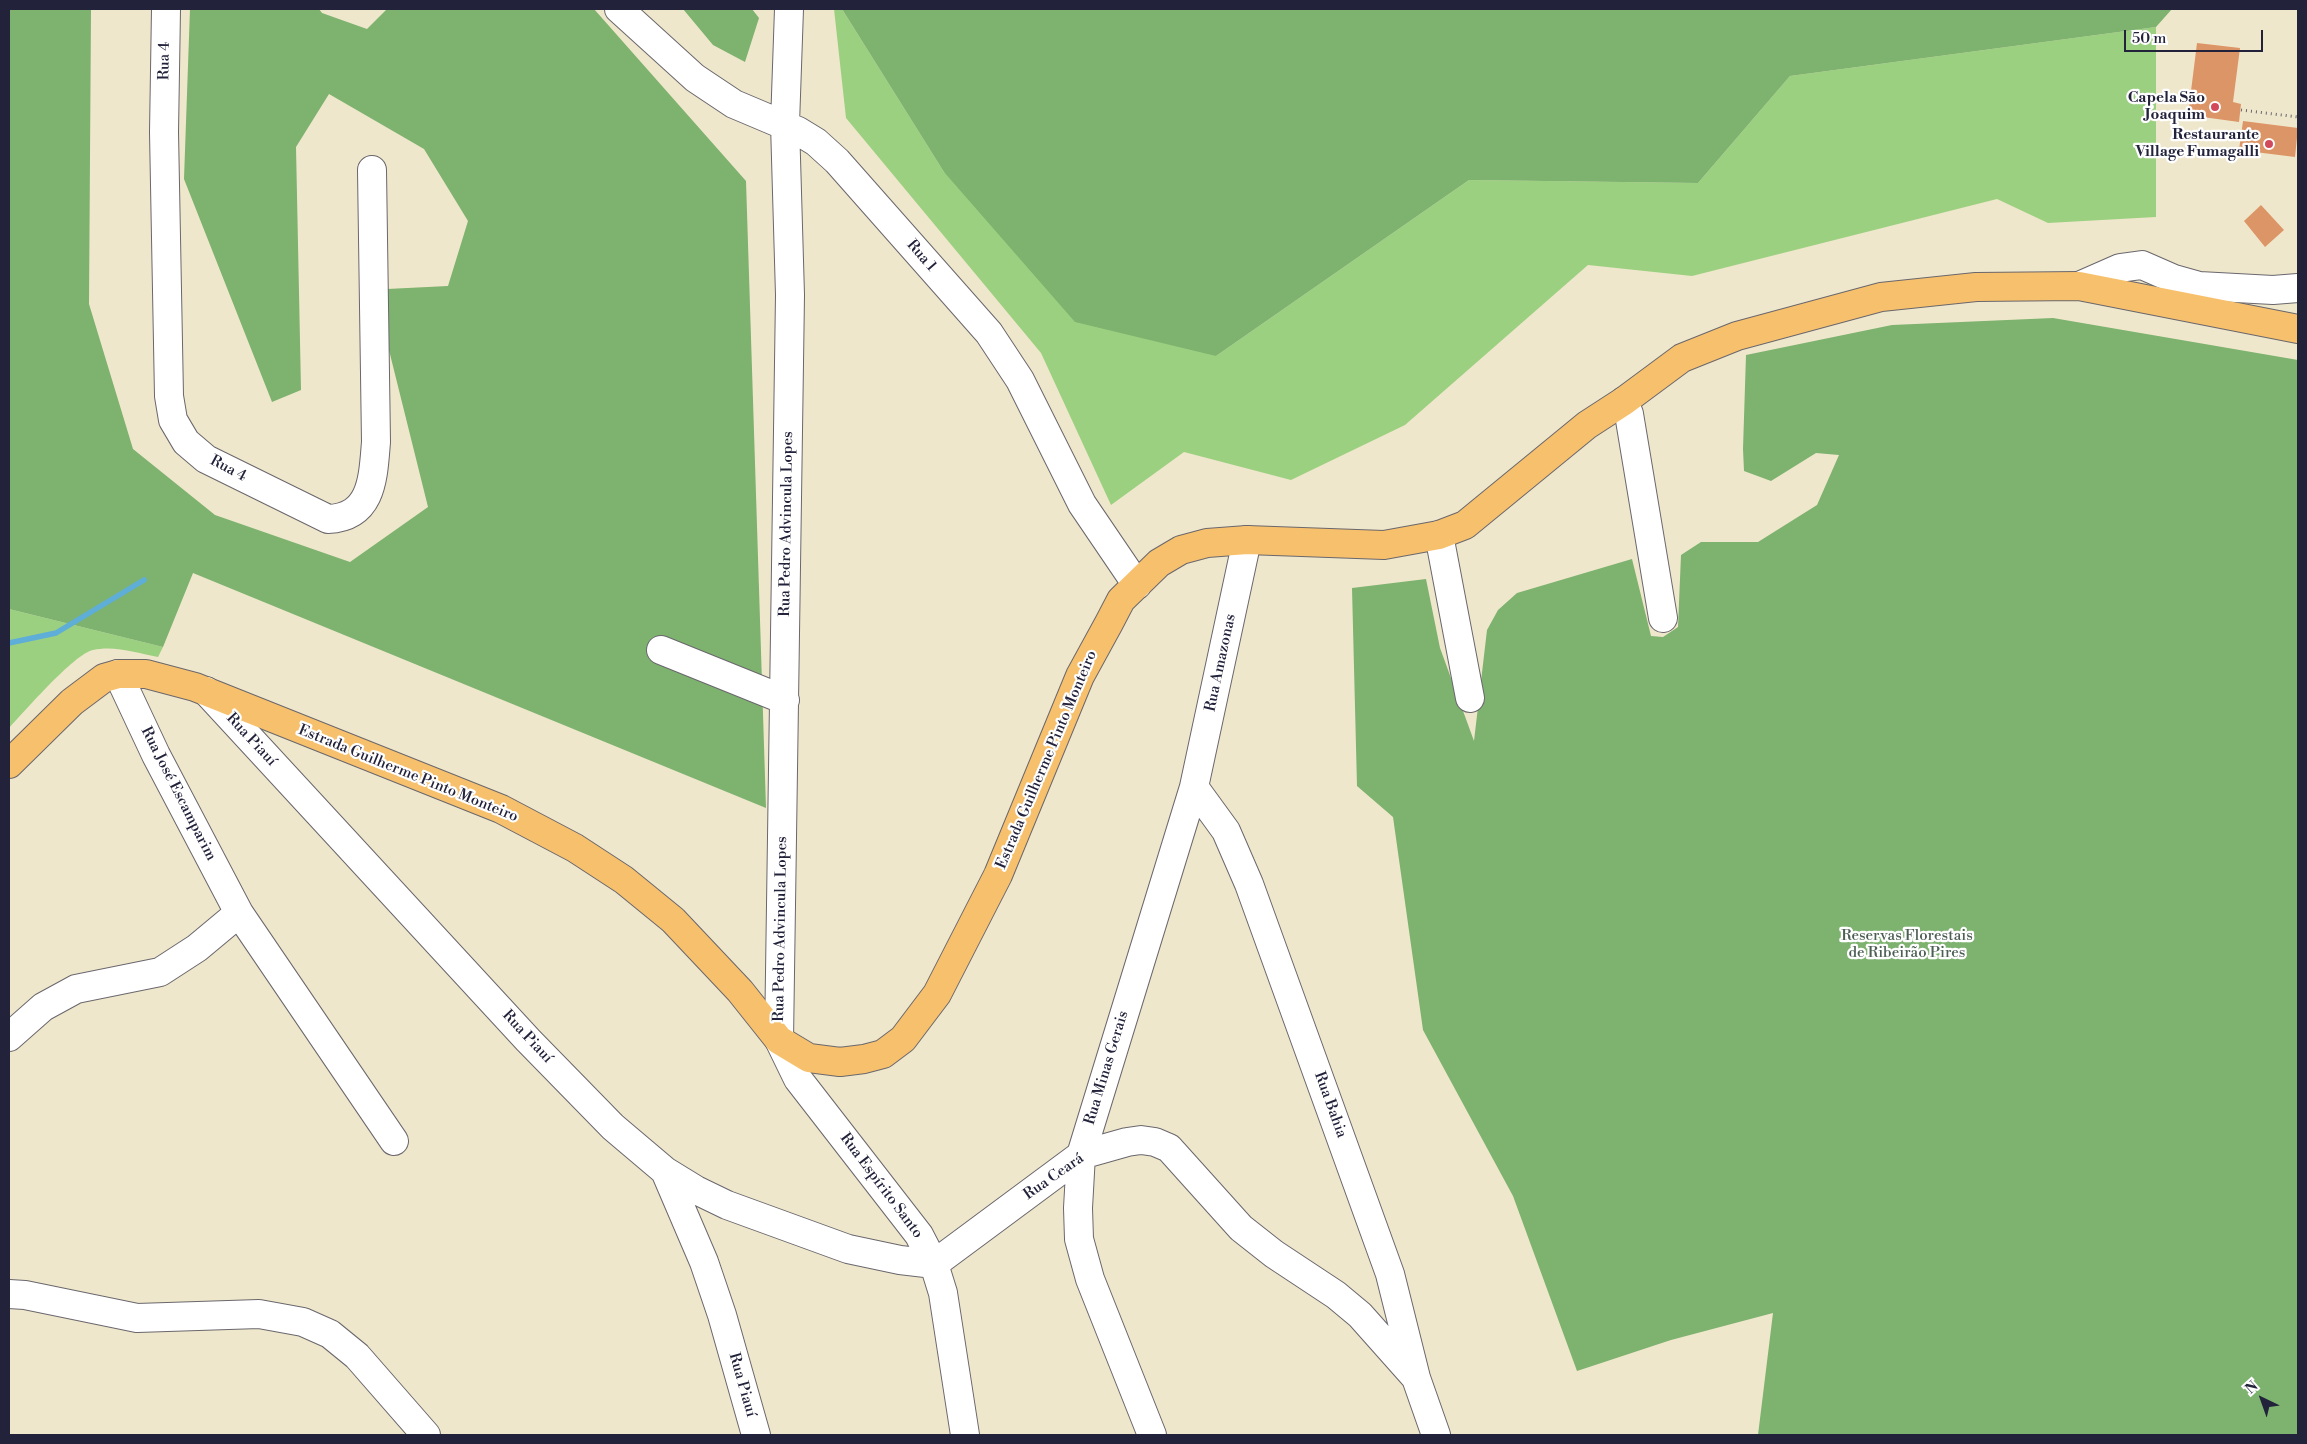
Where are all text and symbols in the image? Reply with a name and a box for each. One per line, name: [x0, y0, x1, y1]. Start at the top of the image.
scale bar: [2127, 20, 2266, 52]
text: 50 m: [2132, 29, 2166, 48]
street label: Rua 4: [156, 42, 174, 80]
place label: Capela São Joaquim: [2128, 89, 2205, 124]
marker: Capela São Joaquim: [2209, 101, 2221, 113]
place label: Restaurante Village Fumagalli: [2136, 126, 2259, 161]
marker: Restaurante Village Fumagalli: [2263, 138, 2275, 150]
street label: Rua 1: [902, 236, 940, 276]
street label: Rua Pedro Advincula Lopes: [776, 431, 798, 617]
street label: Rua 4: [207, 452, 249, 486]
street label: Rua Amazonas: [1202, 613, 1240, 713]
street label: Estrada Guilherme Pinto Monteiro: [993, 648, 1101, 872]
street label: Rua Piauí: [222, 710, 280, 770]
street label: Estrada Guilherme Pinto Monteiro: [295, 722, 521, 826]
street label: Rua José Escamparim: [136, 724, 220, 864]
street label: Rua Pedro Advincula Lopes: [770, 836, 792, 1022]
park label: Reservas Florestais de Ribeirão Pires: [1841, 927, 1973, 962]
street label: Rua Piauí: [498, 1007, 556, 1067]
street label: Rua Minas Gerais: [1081, 1009, 1133, 1127]
street label: Rua Bahia: [1310, 1069, 1350, 1141]
street label: Rua Espírito Santo: [836, 1130, 926, 1242]
street label: Rua Ceará: [1021, 1150, 1087, 1204]
street label: Rua Piauí: [724, 1351, 760, 1419]
north arrow: [2237, 1374, 2287, 1424]
text: N: [2242, 1377, 2262, 1398]

